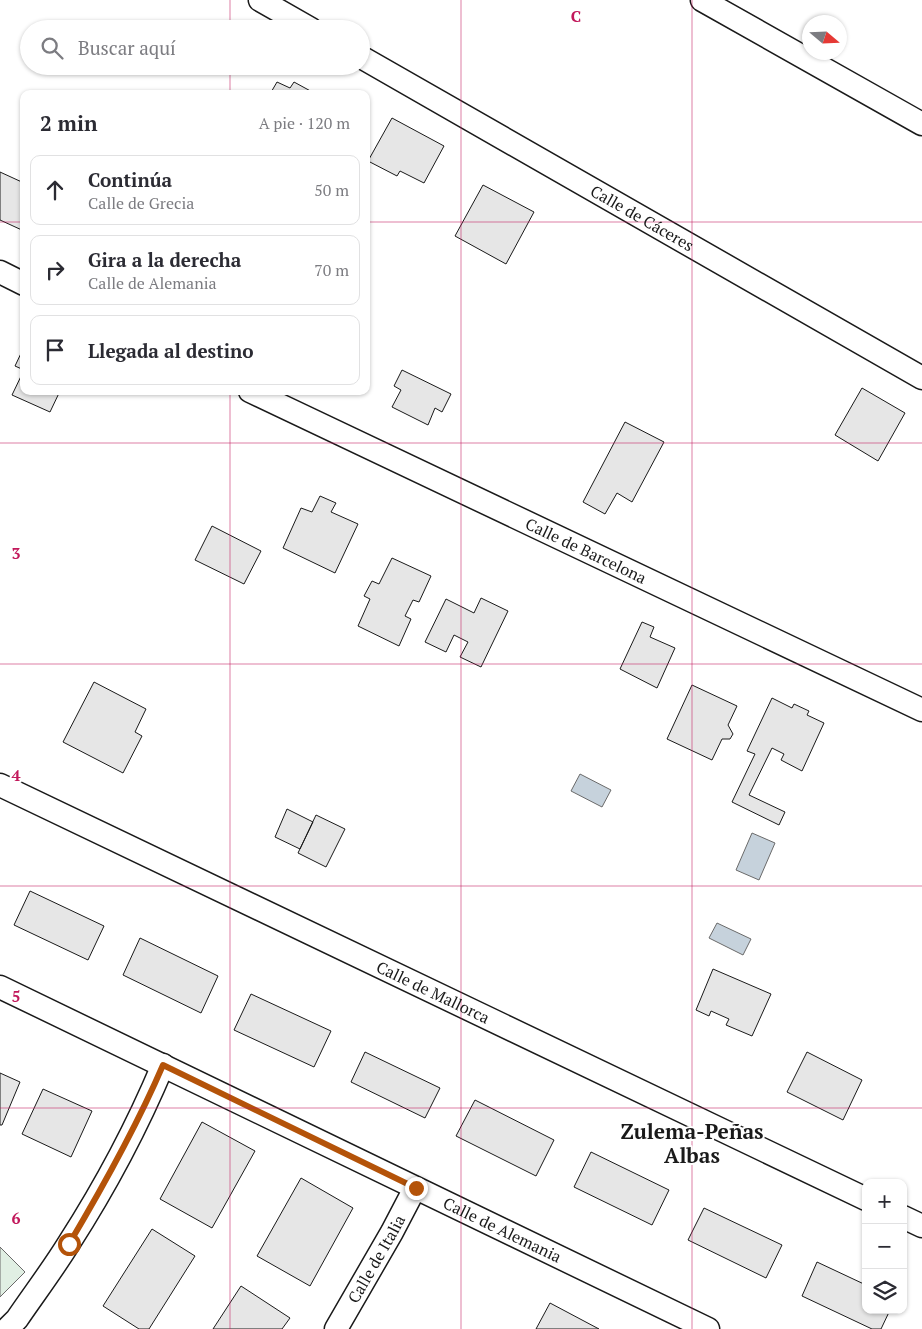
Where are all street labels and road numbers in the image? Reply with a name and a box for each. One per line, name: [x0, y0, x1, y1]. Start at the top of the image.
street label: Calle de Cáceres: [587, 180, 698, 256]
street label: Calle de Barcelona: [522, 512, 650, 589]
street label: Calle de Mallorca: [373, 956, 493, 1028]
street label: Calle de Alemania: [440, 1192, 565, 1268]
street label: Calle de Italia: [342, 1211, 410, 1307]

